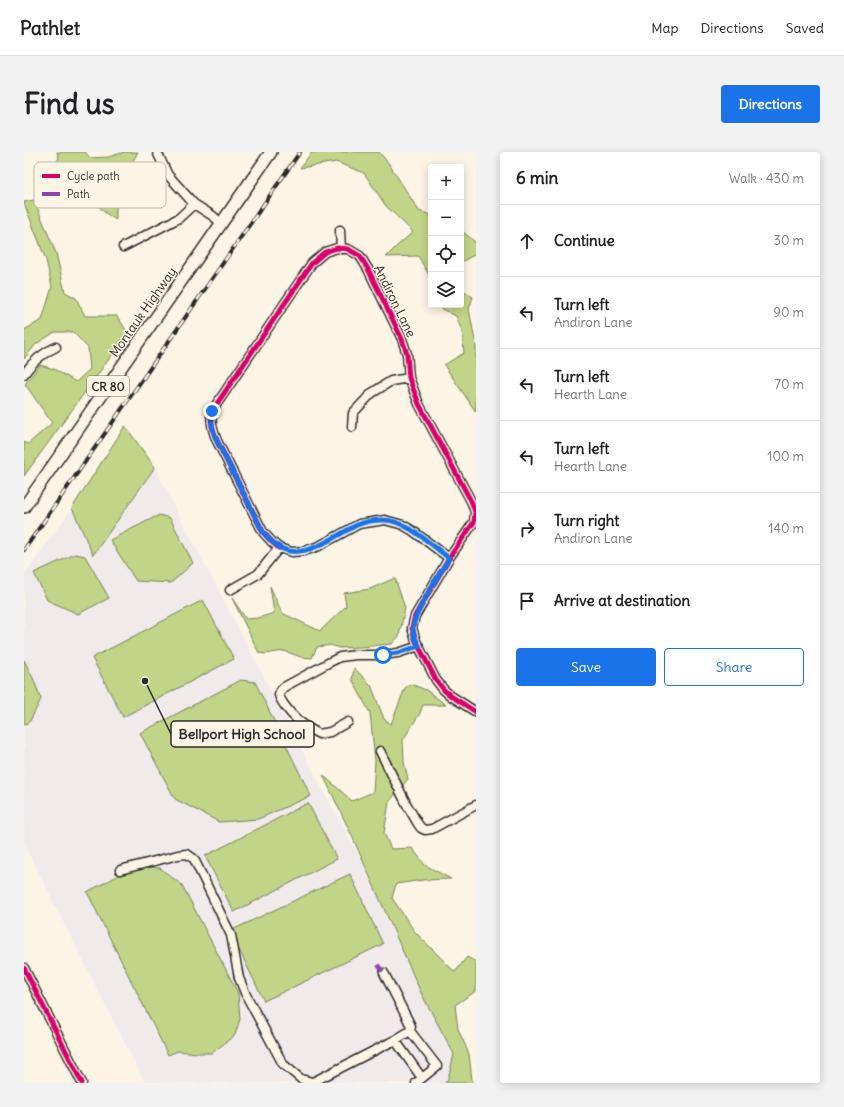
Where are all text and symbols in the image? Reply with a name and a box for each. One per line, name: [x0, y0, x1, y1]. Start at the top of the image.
text: Pathlet: [20, 16, 80, 40]
text: Map: [651, 19, 678, 37]
text: Directions: [700, 19, 764, 37]
text: Saved: [786, 19, 824, 37]
button: Directions: [721, 85, 820, 123]
text: Find us: [24, 86, 115, 122]
legend: [34, 162, 166, 208]
map controls: [428, 164, 464, 308]
button: +: [428, 164, 464, 200]
text: 6 min: [516, 167, 558, 189]
text: Cycle path: [67, 169, 120, 183]
text: Walk · 430 m: [729, 170, 804, 187]
text: Path: [67, 187, 90, 201]
button: −: [428, 200, 464, 236]
icon: ahead: [516, 230, 538, 252]
text: Continue: [554, 231, 615, 250]
text: 30 m: [774, 232, 804, 249]
button: locate: [428, 236, 464, 272]
street label: Andiron Lane: [370, 262, 420, 340]
street label: Montauk Highway: [106, 264, 180, 360]
button: layers: [428, 272, 464, 308]
text: Turn left: [554, 295, 609, 314]
icon: left: [516, 302, 538, 324]
text: 90 m: [773, 304, 804, 321]
text: Andiron Lane: [554, 314, 632, 331]
text: Turn left: [554, 367, 609, 386]
icon: left: [516, 374, 538, 396]
road number: CR 80: [87, 376, 129, 396]
text: 70 m: [775, 376, 804, 393]
text: Hearth Lane: [554, 386, 627, 403]
route end: [203, 402, 221, 420]
text: Turn left: [554, 439, 609, 458]
icon: left: [516, 446, 538, 468]
text: 100 m: [767, 448, 804, 465]
text: Hearth Lane: [554, 458, 627, 475]
text: Turn right: [554, 511, 619, 530]
icon: right: [516, 518, 538, 540]
text: 140 m: [768, 520, 804, 537]
text: Andiron Lane: [554, 530, 632, 547]
icon: arrive: [516, 590, 538, 612]
text: Arrive at destination: [554, 591, 690, 610]
route start: [374, 646, 392, 664]
button: Save: [516, 648, 656, 686]
button: Share: [664, 648, 804, 686]
callout: Bellport High School: [171, 721, 314, 747]
text: Bellport High School: [179, 725, 305, 743]

